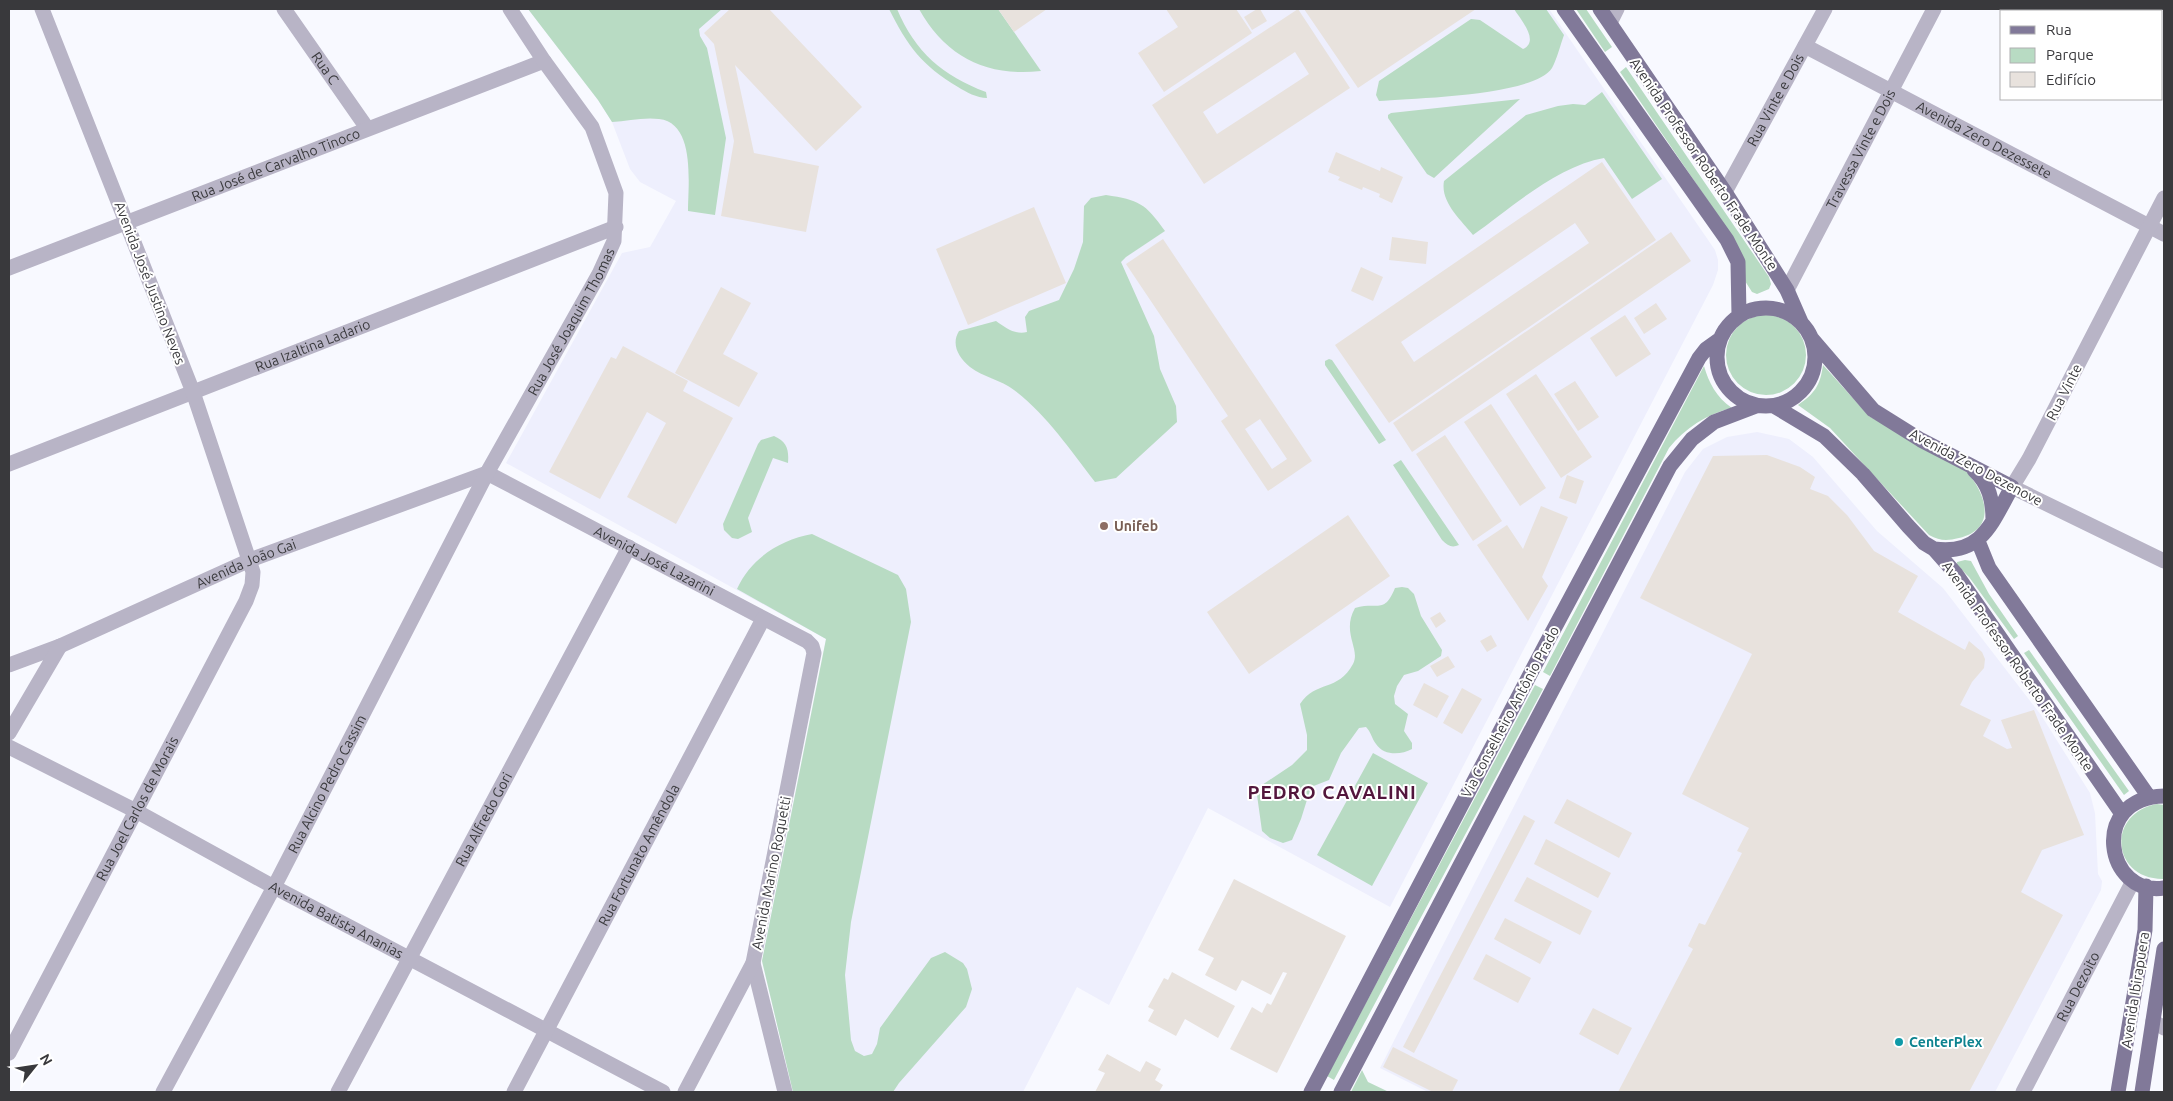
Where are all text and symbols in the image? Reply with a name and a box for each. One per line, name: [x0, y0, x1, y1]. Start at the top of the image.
legend: [2000, 10, 2163, 100]
text: Rua: [2046, 21, 2072, 38]
text: Parque: [2046, 46, 2094, 63]
street label: Rua C: [308, 49, 342, 88]
street label: Rua Vinte e Dois: [1744, 51, 1807, 149]
street label: Avenida Professor Roberto Frade Monte: [1627, 55, 1781, 273]
text: Edifício: [2046, 71, 2096, 88]
street label: Travessa Vinte e Dois: [1823, 87, 1899, 212]
street label: Avenida Zero Dezessete: [1913, 98, 2054, 182]
street label: Rua José de Carvalho Tinoco: [189, 125, 362, 205]
street label: Avenida José Justino Neves: [112, 199, 188, 367]
street label: Rua José Joaquim Thomas: [524, 245, 618, 398]
street label: Rua Izaltina Ladario: [253, 316, 372, 375]
street label: Rua Vinte: [2043, 361, 2085, 423]
street label: Avenida Zero Dezenove: [1907, 425, 2045, 509]
place label: Unifeb: [1114, 518, 1158, 534]
marker: Unifeb: [1098, 520, 1110, 532]
street label: Avenida José Lazarini: [591, 523, 717, 599]
street label: Avenida João Gai: [193, 536, 298, 591]
street label: Avenida Professor Roberto Frade Monte: [1939, 558, 2097, 774]
street label: Via Conselheiro Antônio Prado: [1458, 623, 1562, 801]
street label: Rua Alcino Pedro Cassim: [285, 712, 369, 856]
street label: Rua Joel Carlos de Morais: [93, 734, 182, 883]
street label: Rua Alfredo Gori: [452, 770, 515, 869]
street label: Rua Fortunato Amêndola: [595, 781, 683, 928]
district label: PEDRO CAVALINI: [1247, 781, 1417, 803]
street label: Avenida Marino Roquetti: [748, 795, 794, 951]
street label: Avenida Batista Ananias: [266, 878, 406, 962]
street label: Avenida Ibirapuera: [2118, 931, 2152, 1049]
street label: Rua Dezoito: [2053, 949, 2103, 1024]
place label: CenterPlex: [1909, 1034, 1983, 1050]
marker: CenterPlex: [1893, 1036, 1905, 1048]
north arrow: [10, 1041, 60, 1091]
text: N: [37, 1051, 56, 1068]

